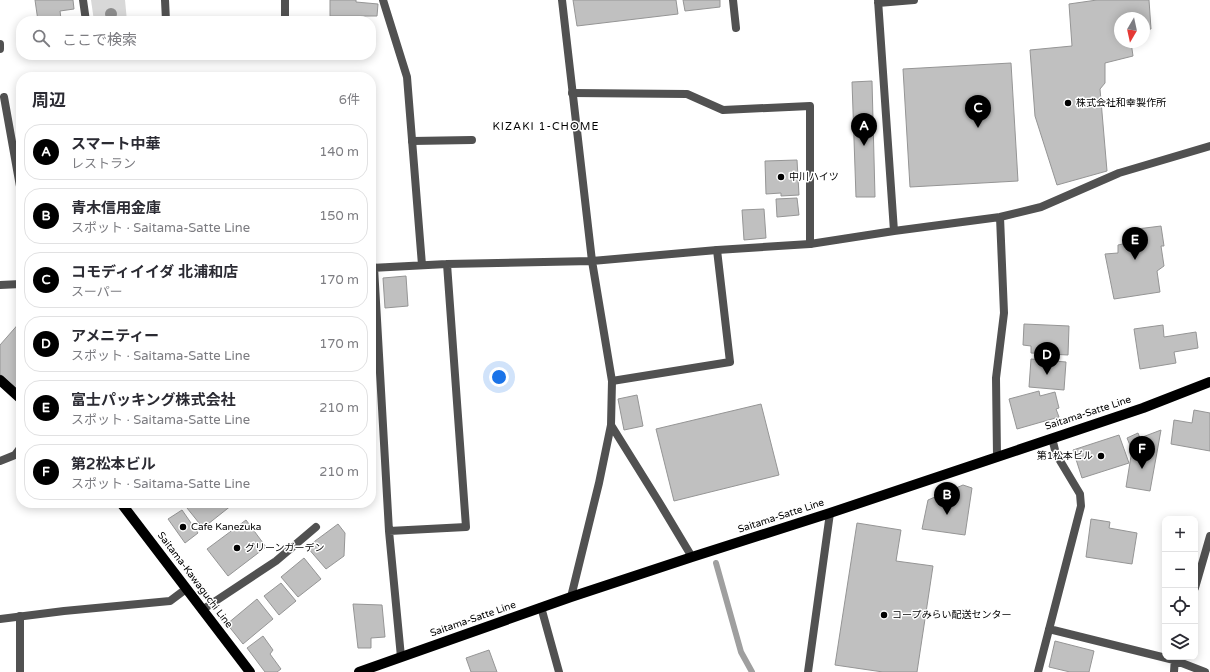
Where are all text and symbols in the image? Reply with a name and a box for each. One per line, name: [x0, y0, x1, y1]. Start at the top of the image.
north arrow: [1114, 12, 1150, 48]
search box: [16, 16, 376, 60]
icon: search: [30, 27, 52, 49]
text: ここで検索: [62, 31, 137, 49]
text: 周辺: [32, 90, 66, 111]
text: 6件: [339, 92, 360, 108]
pin: C: [965, 95, 991, 128]
place label: 株式会社和幸製作所: [1076, 97, 1166, 109]
marker: 株式会社和幸製作所: [1063, 98, 1073, 108]
pin: A: [851, 113, 877, 146]
district label: KIZAKI 1-CHOME: [492, 120, 600, 133]
text: スマート中華: [71, 135, 161, 153]
text: A: [41, 144, 51, 160]
text: 140 m: [319, 144, 359, 160]
text: レストラン: [71, 156, 136, 172]
place label: 中川ハイツ: [789, 171, 839, 183]
marker: 中川ハイツ: [776, 172, 786, 182]
text: 青木信用金庫: [71, 199, 161, 217]
text: B: [41, 208, 51, 224]
text: 150 m: [319, 208, 359, 224]
text: スポット · Saitama-Satte Line: [71, 220, 250, 236]
pin: E: [1122, 227, 1148, 260]
text: コモディイイダ 北浦和店: [71, 263, 238, 281]
text: C: [41, 272, 51, 288]
text: 170 m: [319, 272, 359, 288]
text: スーパー: [71, 284, 123, 300]
text: アメニティー: [71, 327, 159, 345]
text: D: [41, 336, 51, 352]
text: 170 m: [319, 336, 359, 352]
pin: D: [1034, 342, 1060, 375]
text: スポット · Saitama-Satte Line: [71, 348, 250, 364]
your location: [489, 367, 509, 387]
text: 富士パッキング株式会社: [71, 391, 236, 409]
street label: Saitama-Satte Line: [1043, 393, 1133, 433]
text: E: [42, 400, 50, 416]
text: 210 m: [319, 400, 359, 416]
text: スポット · Saitama-Satte Line: [71, 412, 250, 428]
pin: F: [1129, 436, 1155, 469]
place label: 第1松本ビル: [1037, 450, 1093, 462]
marker: 第1松本ビル: [1096, 451, 1106, 461]
text: 第2松本ビル: [71, 455, 155, 473]
text: F: [42, 464, 50, 480]
text: 210 m: [319, 464, 359, 480]
text: スポット · Saitama-Satte Line: [71, 476, 250, 492]
pin: B: [934, 482, 960, 515]
street label: Saitama-Satte Line: [736, 496, 826, 536]
map controls: [1162, 516, 1198, 660]
button: +: [1162, 516, 1198, 552]
place label: Cafe Kanezuka: [191, 521, 261, 533]
marker: Cafe Kanezuka: [178, 522, 188, 532]
street label: Saitama-Kawaguchi Line: [155, 530, 235, 631]
place label: グリーンガーデン: [245, 542, 325, 554]
marker: グリーンガーデン: [232, 543, 242, 553]
button: −: [1162, 552, 1198, 588]
button: locate: [1162, 588, 1198, 624]
street label: Saitama-Satte Line: [429, 599, 518, 639]
place label: コープみらい配送センター: [892, 609, 1011, 621]
marker: コープみらい配送センター: [879, 610, 889, 620]
button: layers: [1162, 624, 1198, 660]

